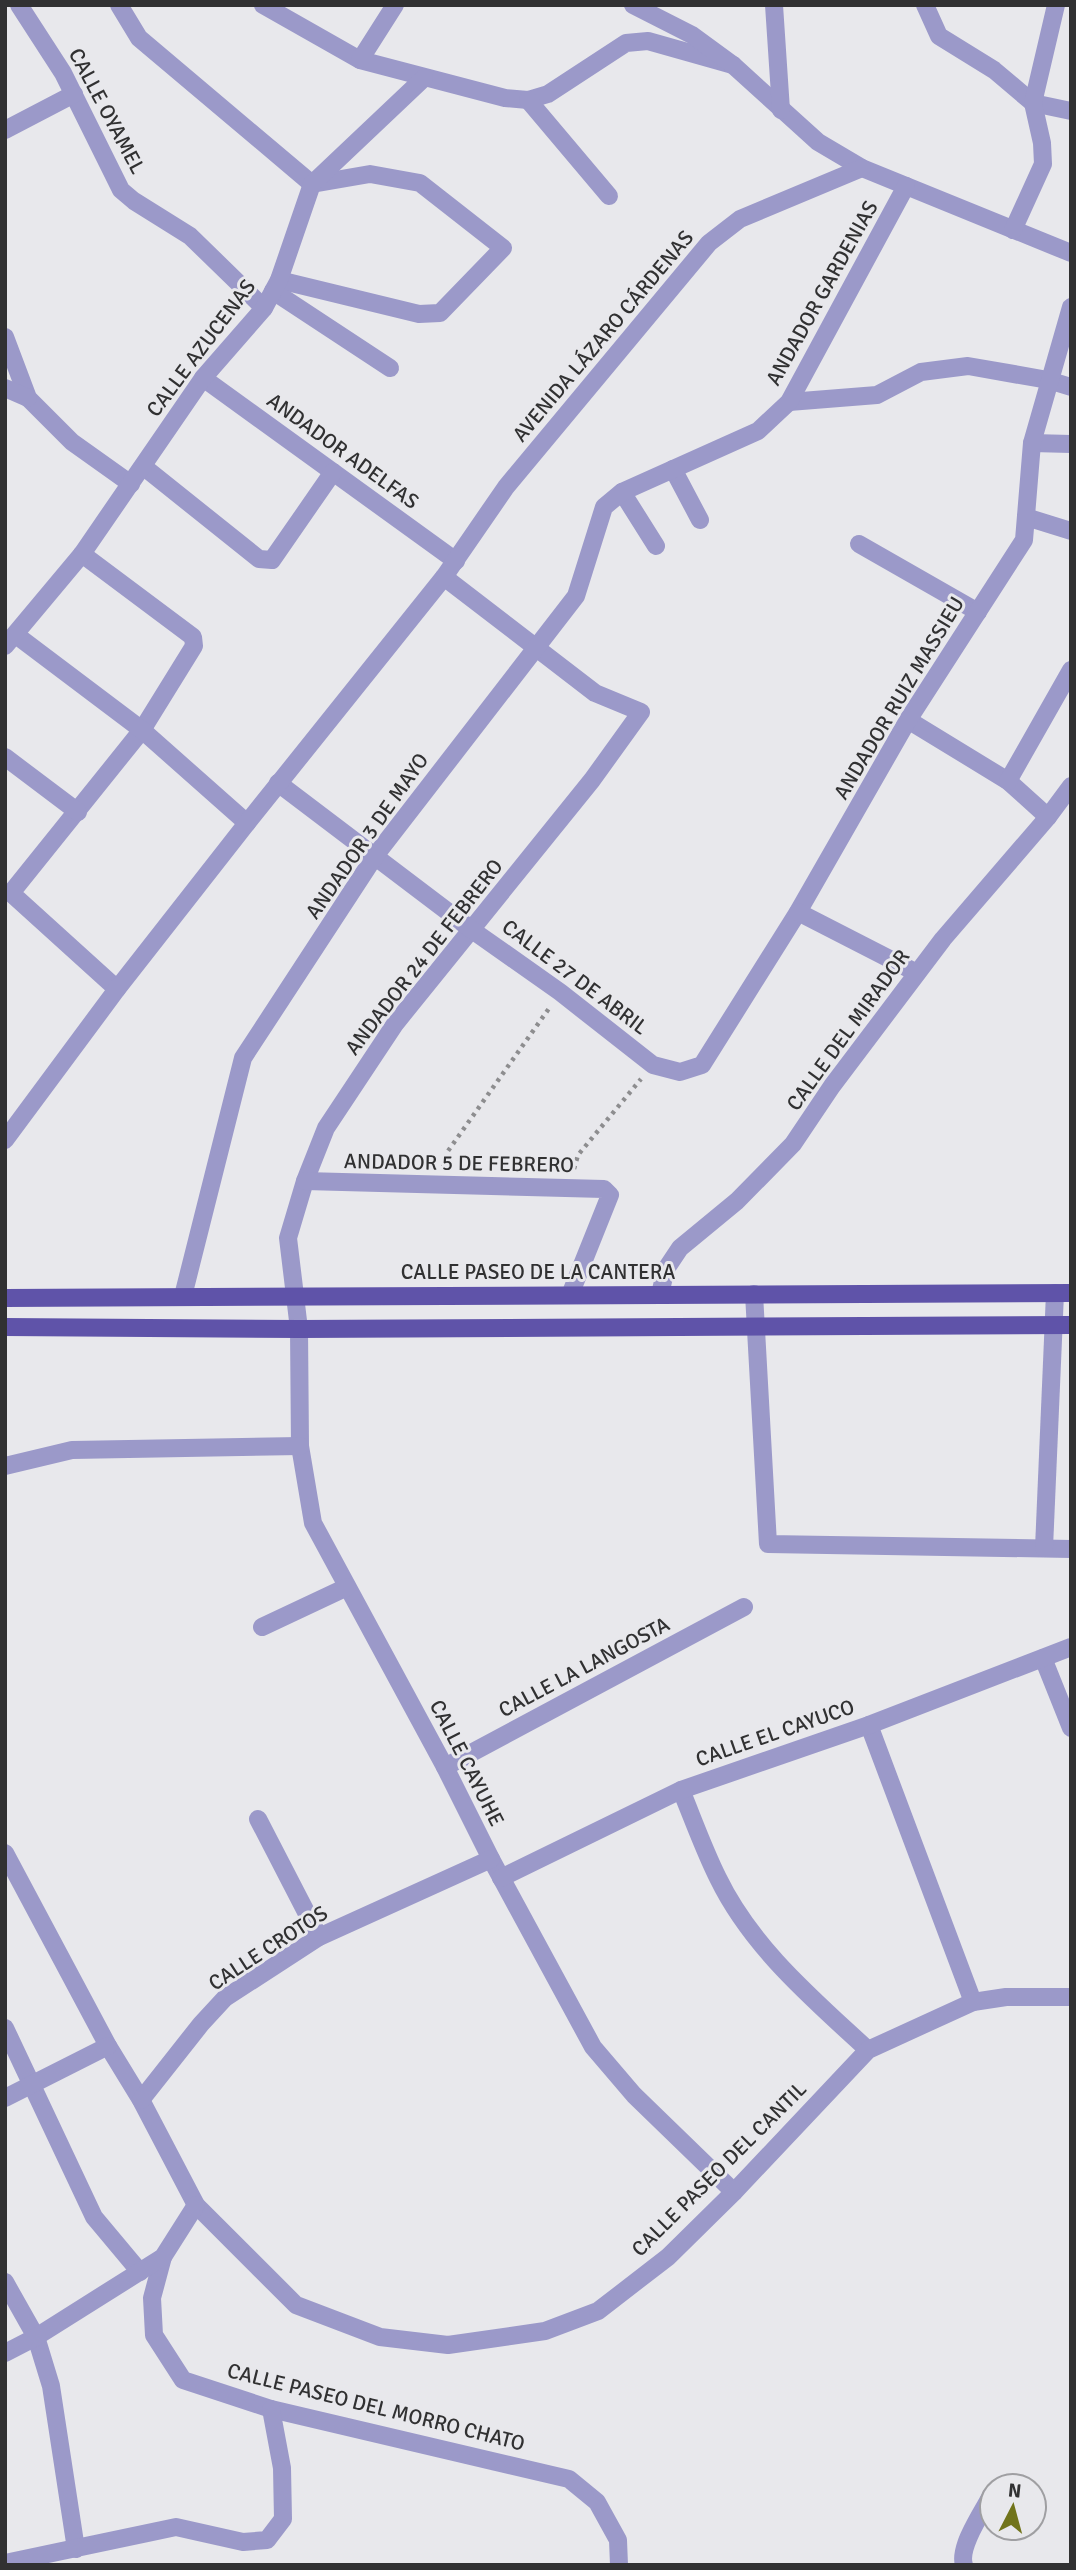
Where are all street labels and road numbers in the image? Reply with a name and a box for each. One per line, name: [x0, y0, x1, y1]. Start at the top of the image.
street label: CALLE OYAMEL: [63, 44, 151, 179]
street label: ANDADOR GARDENIAS: [760, 196, 884, 390]
street label: AVENIDA LÁZARO CÁRDENAS: [507, 225, 699, 447]
street label: CALLE AZUCENAS: [141, 274, 261, 422]
street label: ANDADOR ADELFAS: [262, 387, 424, 515]
street label: ANDADOR RUIZ MASSIEU: [828, 592, 970, 804]
street label: ANDADOR 3 DE MAYO: [300, 748, 434, 924]
street label: ANDADOR 24 DE FEBRERO: [339, 854, 509, 1060]
street label: CALLE 27 DE ABRIL: [497, 914, 653, 1040]
street label: CALLE DEL MIRADOR: [781, 944, 915, 1116]
street label: ANDADOR 5 DE FEBRERO: [344, 1148, 574, 1178]
street label: CALLE PASEO DE LA CANTERA: [401, 1259, 675, 1285]
street label: CALLE LA LANGOSTA: [494, 1611, 674, 1723]
street label: CALLE EL CAYUCO: [692, 1694, 858, 1772]
street label: CALLE CAYUHE: [424, 1695, 510, 1831]
street label: CALLE CROTOS: [203, 1900, 333, 1996]
street label: CALLE PASEO DEL CANTIL: [626, 2076, 812, 2262]
street label: CALLE PASEO DEL MORRO CHATO: [224, 2357, 528, 2457]

